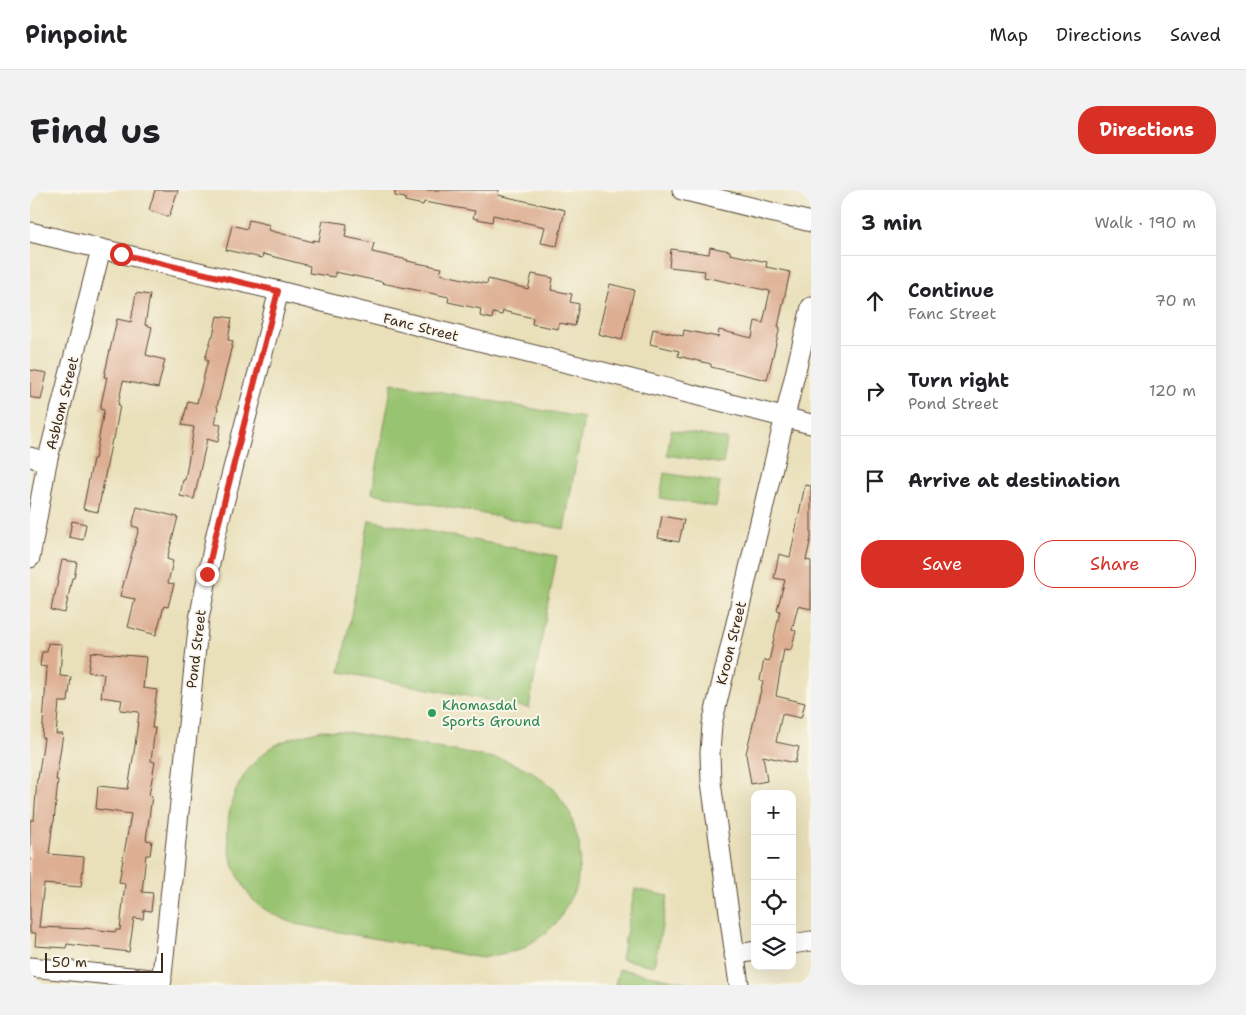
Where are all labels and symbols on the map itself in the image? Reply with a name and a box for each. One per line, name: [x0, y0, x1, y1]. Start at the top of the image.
route start: [110, 243, 133, 266]
street label: Fanc Street: [381, 309, 461, 345]
street label: Asblom Street: [42, 355, 82, 451]
route end: [196, 563, 219, 586]
street label: Kroon Street: [712, 599, 750, 687]
street label: Pond Street: [182, 608, 210, 690]
place label: Khomasdal Sports Ground: [442, 696, 540, 730]
marker: Khomasdal Sports Ground: [426, 707, 438, 719]
scale bar: [45, 950, 162, 973]

